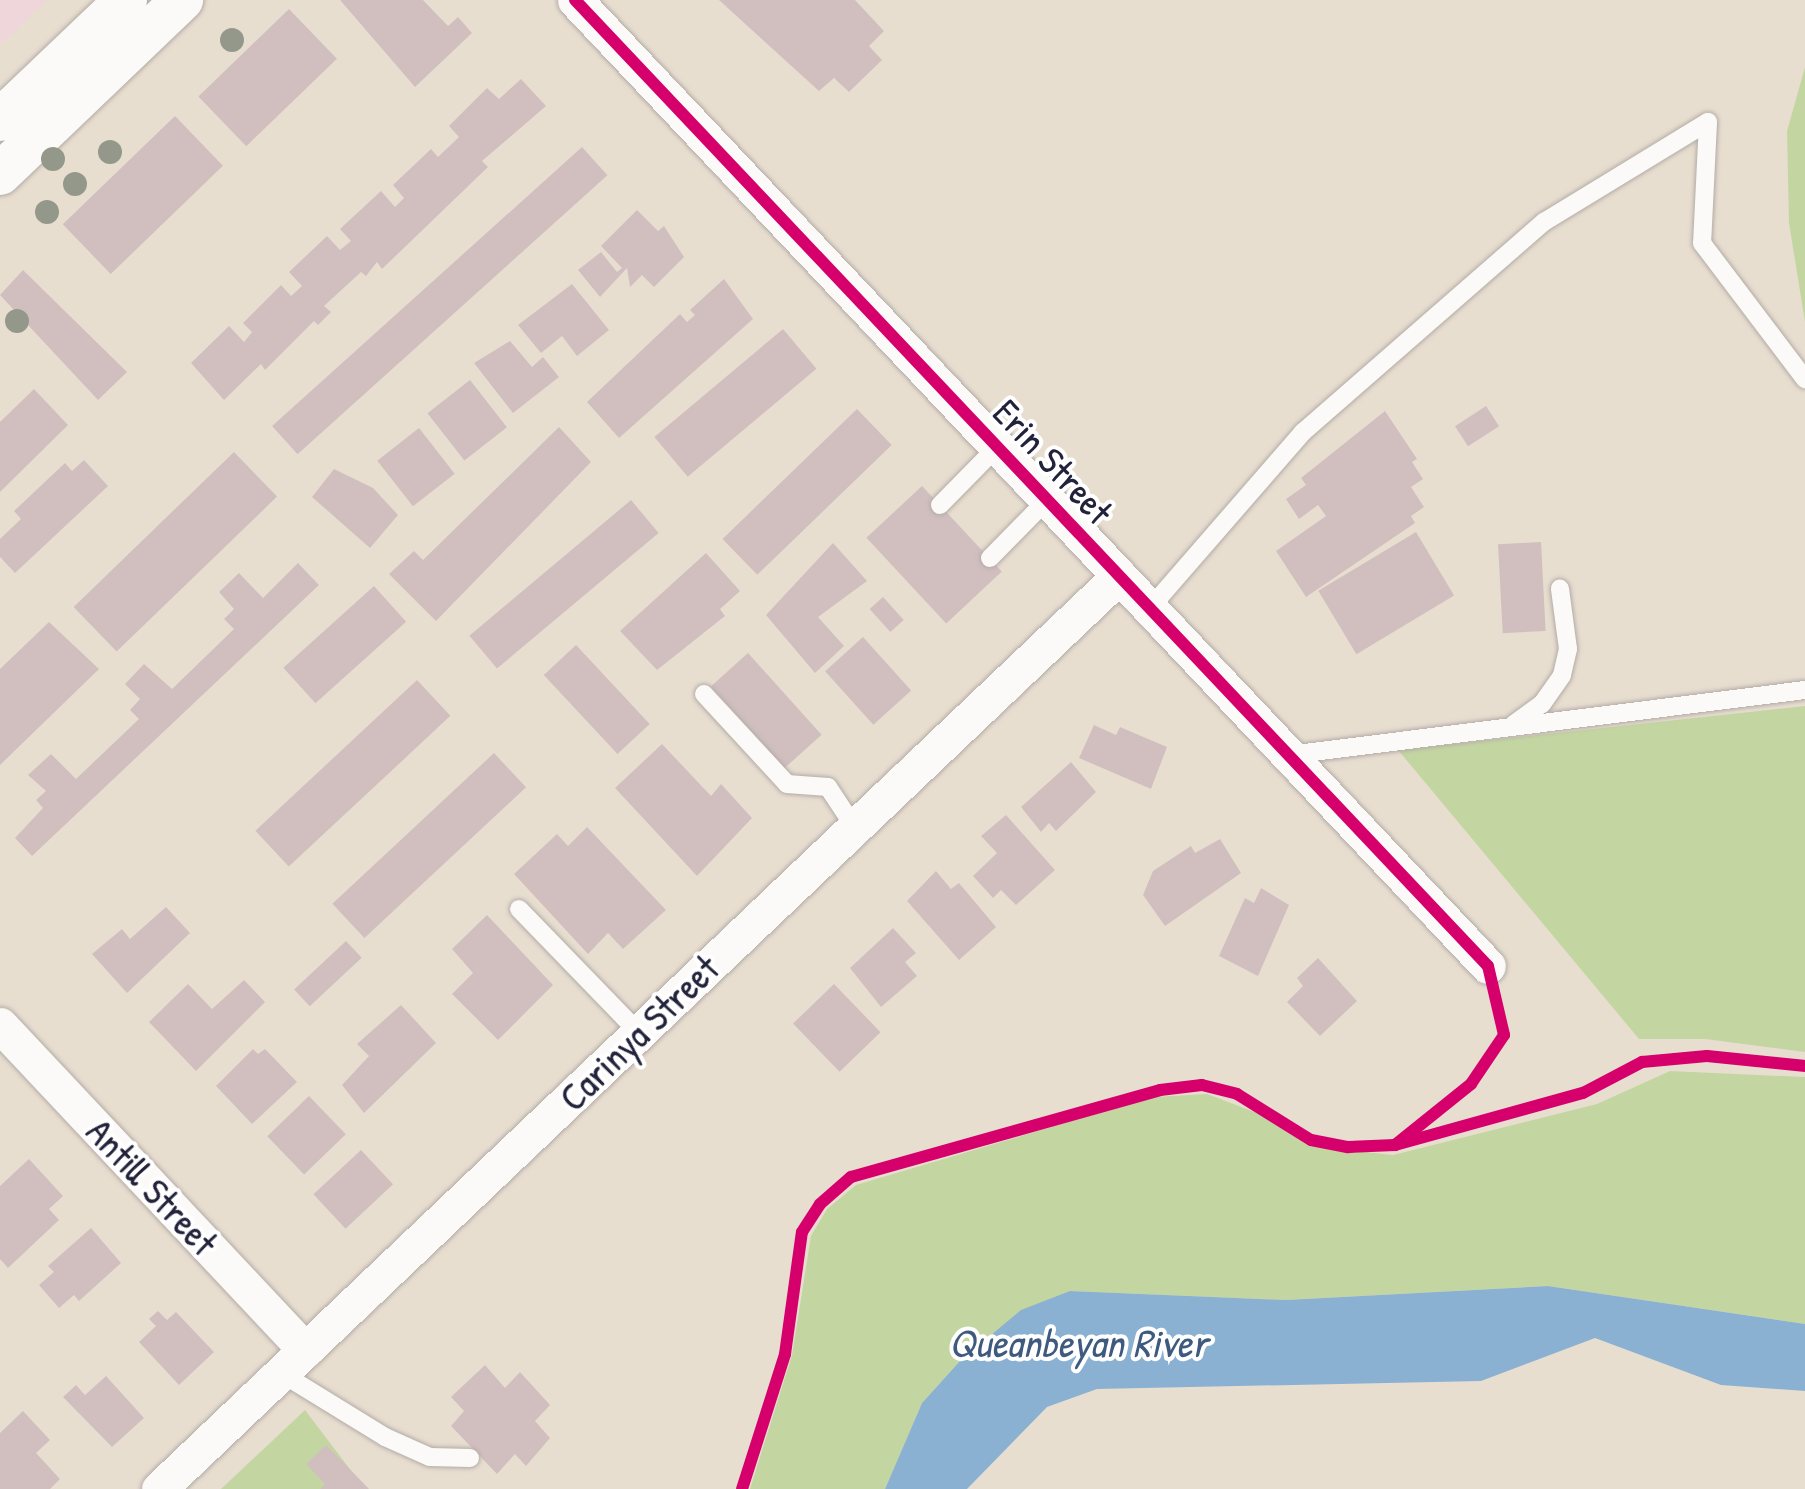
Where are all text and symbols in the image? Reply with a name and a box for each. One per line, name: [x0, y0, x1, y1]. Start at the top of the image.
street label: Erin Street: [984, 390, 1122, 534]
street label: Carinya Street: [550, 946, 728, 1120]
street label: Antill Street: [77, 1109, 227, 1265]
water label: Queanbeyan River: [949, 1318, 1207, 1366]

